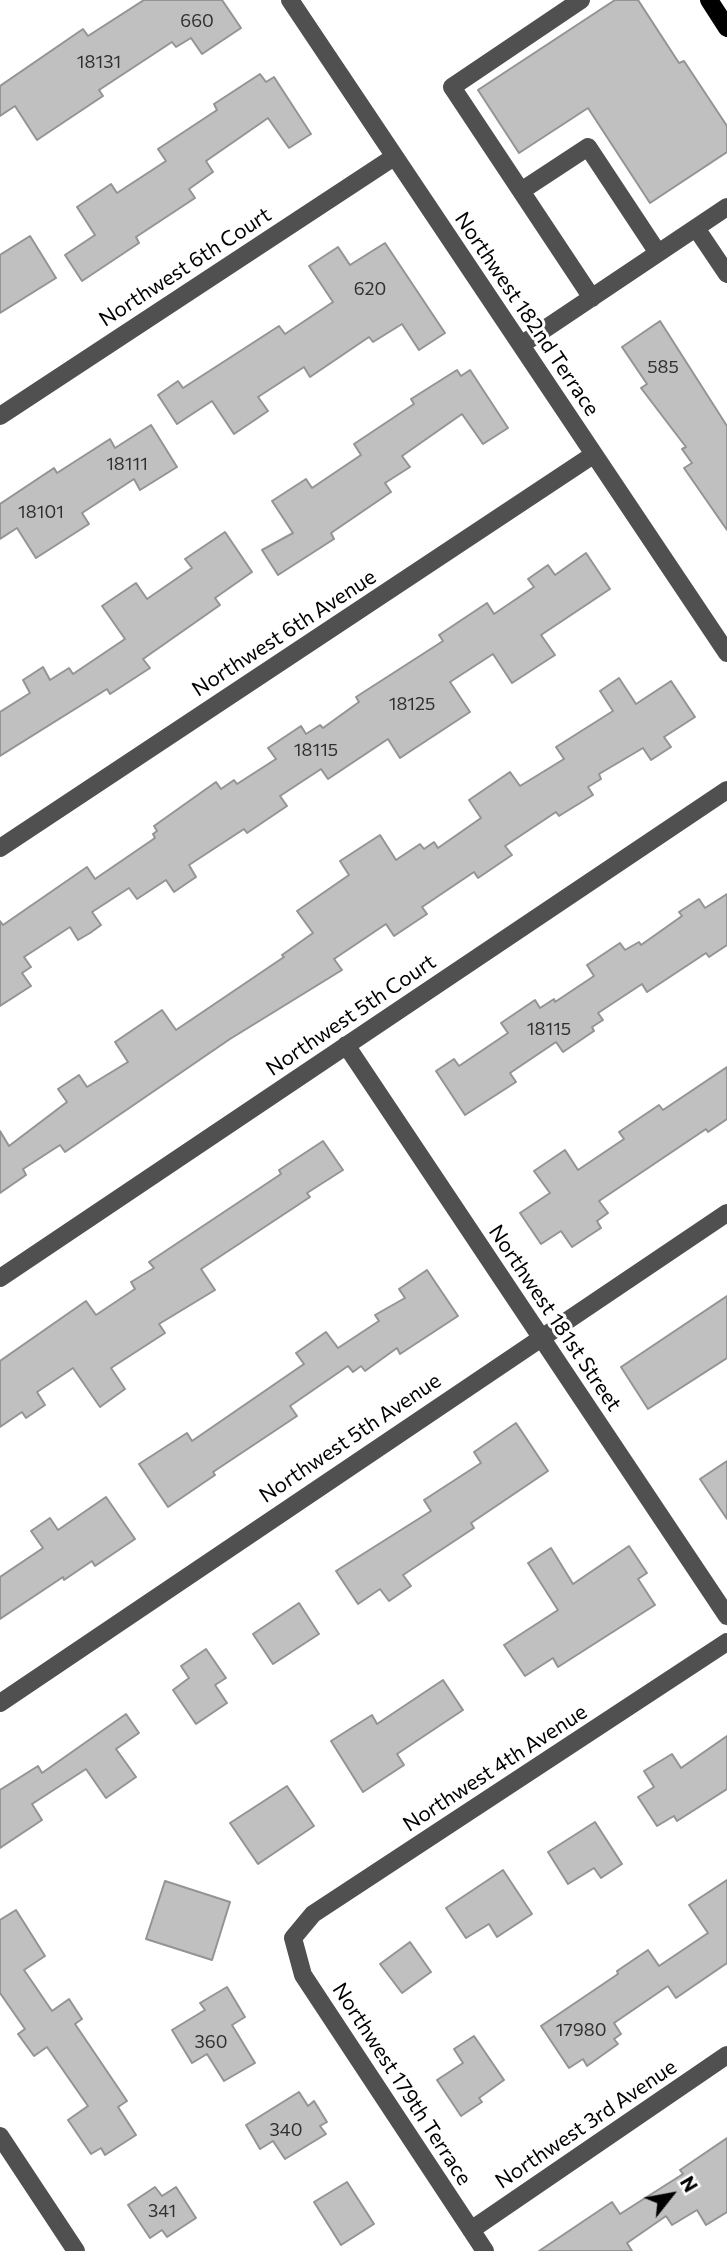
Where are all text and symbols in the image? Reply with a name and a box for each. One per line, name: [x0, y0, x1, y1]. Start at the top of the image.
house number: 660: [180, 10, 214, 32]
house number: 18131: [77, 51, 121, 73]
street label: Northwest 6th Court: [94, 202, 276, 332]
street label: Northwest 182nd Terrace: [449, 207, 605, 421]
house number: 620: [354, 278, 386, 300]
house number: 585: [647, 356, 679, 378]
house number: 18111: [106, 453, 148, 475]
house number: 18101: [18, 501, 64, 523]
street label: Northwest 6th Avenue: [187, 564, 381, 702]
house number: 18125: [389, 693, 435, 715]
house number: 18115: [294, 739, 338, 761]
street label: Northwest 5th Court: [261, 949, 441, 1081]
house number: 18115: [527, 1018, 571, 1040]
street label: Northwest 181st Street: [483, 1220, 627, 1416]
street label: Northwest 5th Avenue: [254, 1368, 446, 1508]
street label: Northwest 4th Avenue: [398, 1699, 592, 1837]
street label: Northwest 179th Terrace: [327, 1978, 477, 2190]
house number: 17980: [556, 2019, 606, 2041]
house number: 360: [195, 2031, 227, 2053]
street label: Northwest 3rd Avenue: [491, 2054, 681, 2194]
house number: 340: [270, 2119, 302, 2141]
north arrow: [636, 2160, 706, 2230]
text: N: [676, 2172, 703, 2196]
house number: 341: [148, 2200, 176, 2222]

